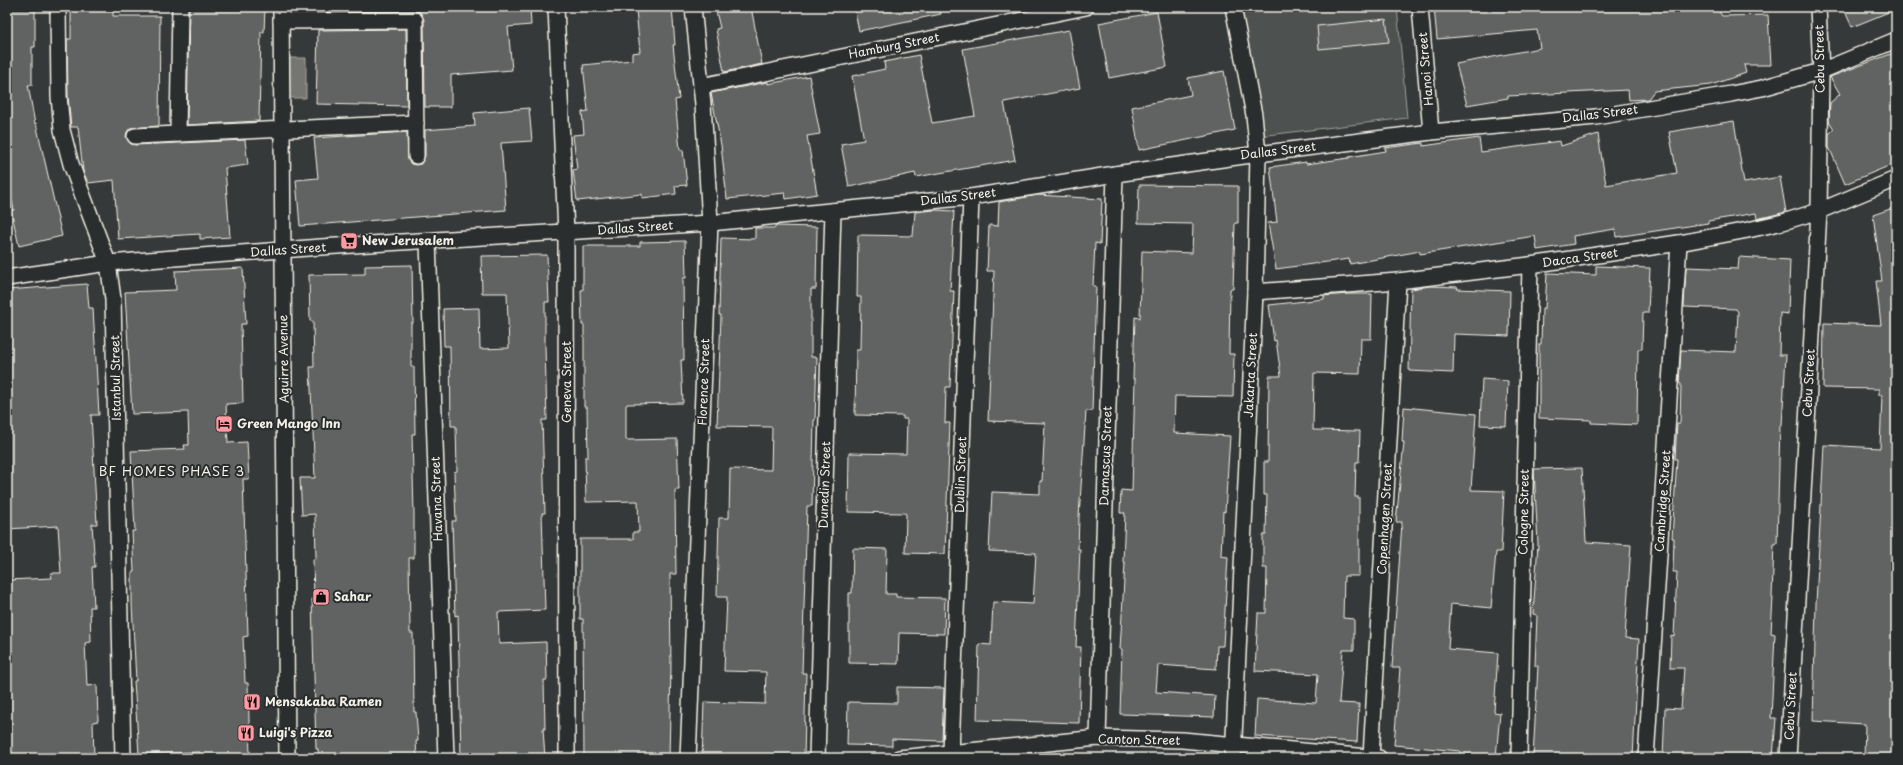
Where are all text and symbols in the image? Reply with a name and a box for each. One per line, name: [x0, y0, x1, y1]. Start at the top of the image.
street label: Cebu Street: [1809, 25, 1829, 93]
street label: Hamburg Street: [847, 27, 941, 63]
street label: Hanoi Street: [1413, 31, 1437, 107]
street label: Dallas Street: [1561, 99, 1639, 127]
street label: Dallas Street: [1239, 136, 1317, 164]
street label: Dallas Street: [919, 182, 997, 210]
street label: Dallas Street: [596, 215, 674, 239]
supermarket icon: New Jerusalem: [339, 231, 359, 251]
place label: New Jerusalem: [362, 231, 454, 249]
street label: Dallas Street: [249, 237, 327, 261]
street label: Dacca Street: [1541, 243, 1619, 271]
street label: Aguirre Avenue: [273, 314, 293, 403]
street label: Jakarta Street: [1239, 332, 1261, 418]
street label: Istanbul Street: [105, 335, 125, 421]
street label: Florence Street: [692, 338, 714, 426]
street label: Geneva Street: [557, 341, 575, 423]
street label: Cebu Street: [1797, 348, 1819, 417]
street label: Damascus Street: [1094, 405, 1116, 506]
hotel icon: Green Mango Inn: [214, 414, 234, 434]
place label: Green Mango Inn: [237, 414, 340, 432]
street label: Dublin Street: [950, 436, 970, 514]
street label: Dunedin Street: [813, 441, 835, 529]
street label: Cambridge Street: [1649, 449, 1675, 553]
street label: Havana Street: [426, 456, 446, 542]
district label: BF HOMES PHASE 3: [99, 461, 245, 480]
street label: Copenhagen Street: [1372, 463, 1396, 575]
street label: Cologne Street: [1513, 469, 1533, 555]
shop icon: Sahar: [311, 587, 331, 607]
place label: Sahar: [334, 587, 372, 605]
street label: Cebu Street: [1779, 671, 1801, 740]
restaurant icon: Mensakaba Ramen: [242, 692, 262, 712]
place label: Mensakaba Ramen: [265, 692, 382, 710]
restaurant icon: Luigi's Pizza: [236, 723, 256, 743]
place label: Luigi's Pizza: [259, 723, 332, 741]
street label: Canton Street: [1098, 729, 1180, 749]

